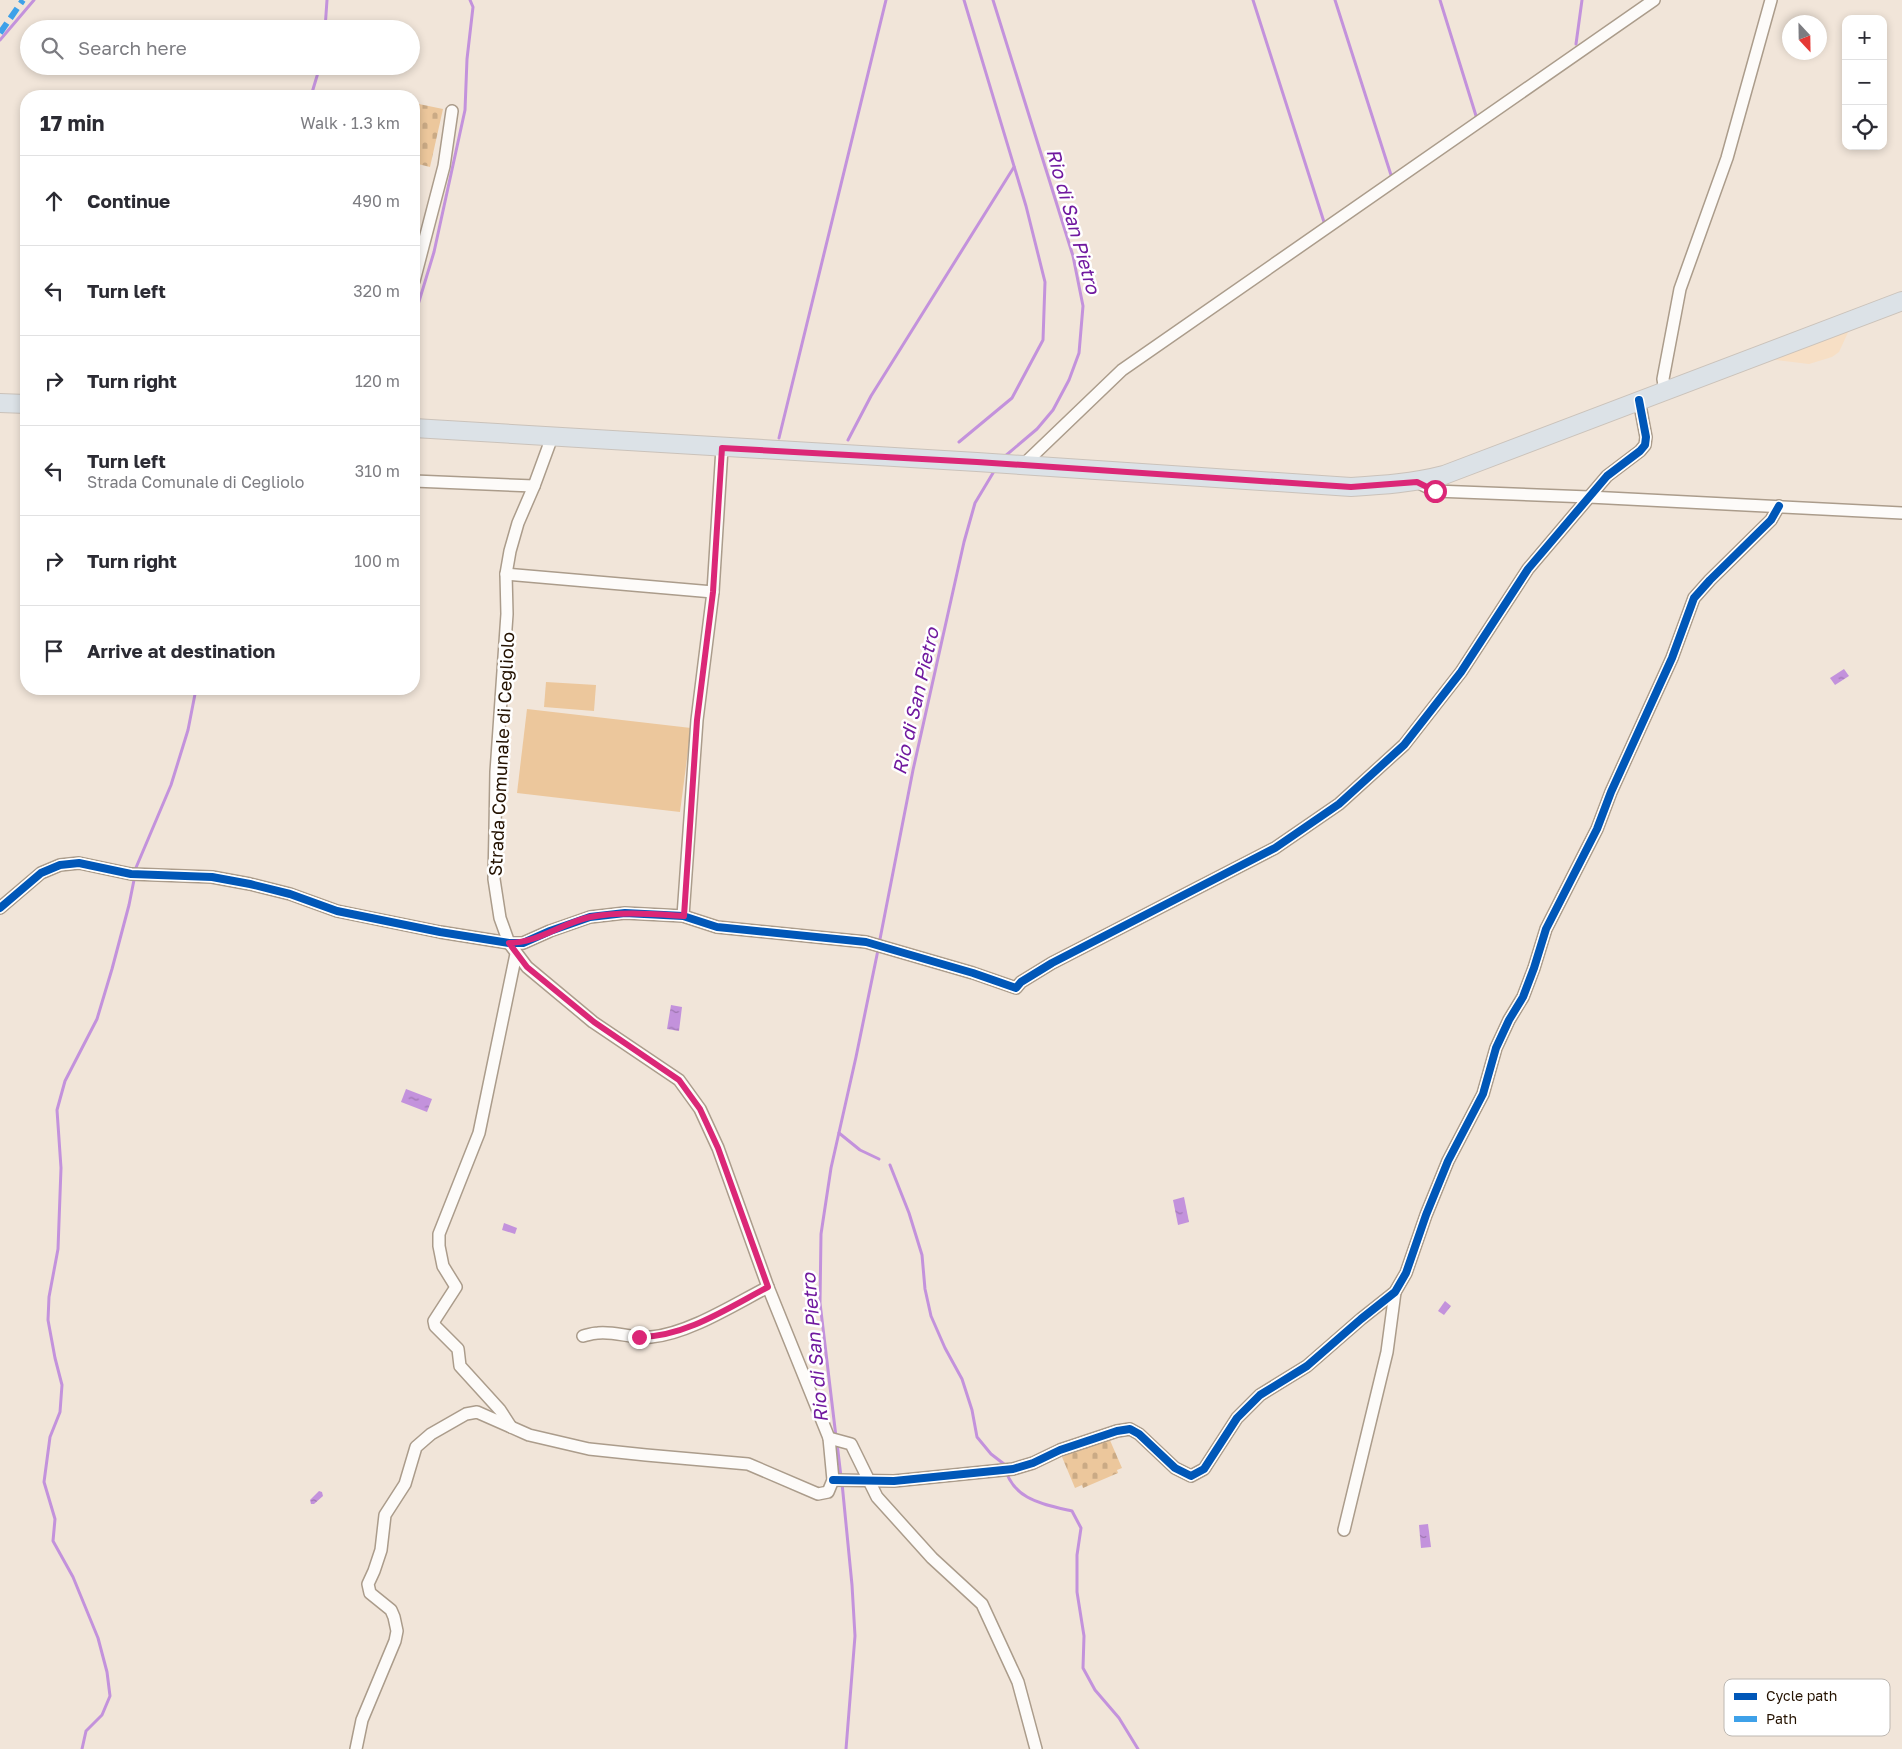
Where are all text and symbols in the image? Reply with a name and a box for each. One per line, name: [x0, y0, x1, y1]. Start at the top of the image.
north arrow: [1782, 15, 1827, 60]
map controls: [1842, 15, 1887, 150]
button: +: [1842, 15, 1887, 60]
search box: [20, 20, 420, 75]
icon: search: [38, 34, 66, 62]
text: Search here: [78, 36, 187, 59]
button: −: [1842, 60, 1887, 105]
button: locate: [1842, 105, 1887, 150]
text: 17 min: [40, 110, 104, 136]
text: Walk · 1.3 km: [300, 113, 400, 133]
water label: Rio di San Pietro: [1042, 146, 1106, 298]
icon: ahead: [40, 187, 68, 215]
text: Continue: [87, 189, 170, 212]
text: 490 m: [352, 191, 400, 211]
icon: left: [40, 277, 68, 305]
text: Turn left: [87, 279, 166, 302]
text: 320 m: [353, 281, 400, 301]
icon: right: [40, 367, 68, 395]
text: Turn right: [87, 369, 177, 392]
text: 120 m: [355, 371, 400, 391]
text: Turn left: [87, 449, 166, 472]
icon: left: [40, 457, 68, 485]
text: 310 m: [355, 461, 400, 481]
text: Strada Comunale di Cegliolo: [87, 472, 304, 492]
route start: [1424, 480, 1447, 503]
icon: right: [40, 547, 68, 575]
text: Turn right: [87, 549, 177, 572]
text: 100 m: [354, 551, 400, 571]
water label: Rio di San Pietro: [887, 624, 943, 777]
street label: Strada Comunale di Cegliolo: [484, 631, 518, 877]
icon: arrive: [40, 637, 68, 665]
text: Arrive at destination: [87, 639, 275, 662]
water label: Rio di San Pietro: [796, 1271, 832, 1424]
route end: [628, 1326, 651, 1349]
legend: [1724, 1679, 1890, 1736]
text: Cycle path: [1766, 1687, 1837, 1704]
text: Path: [1766, 1710, 1797, 1727]

